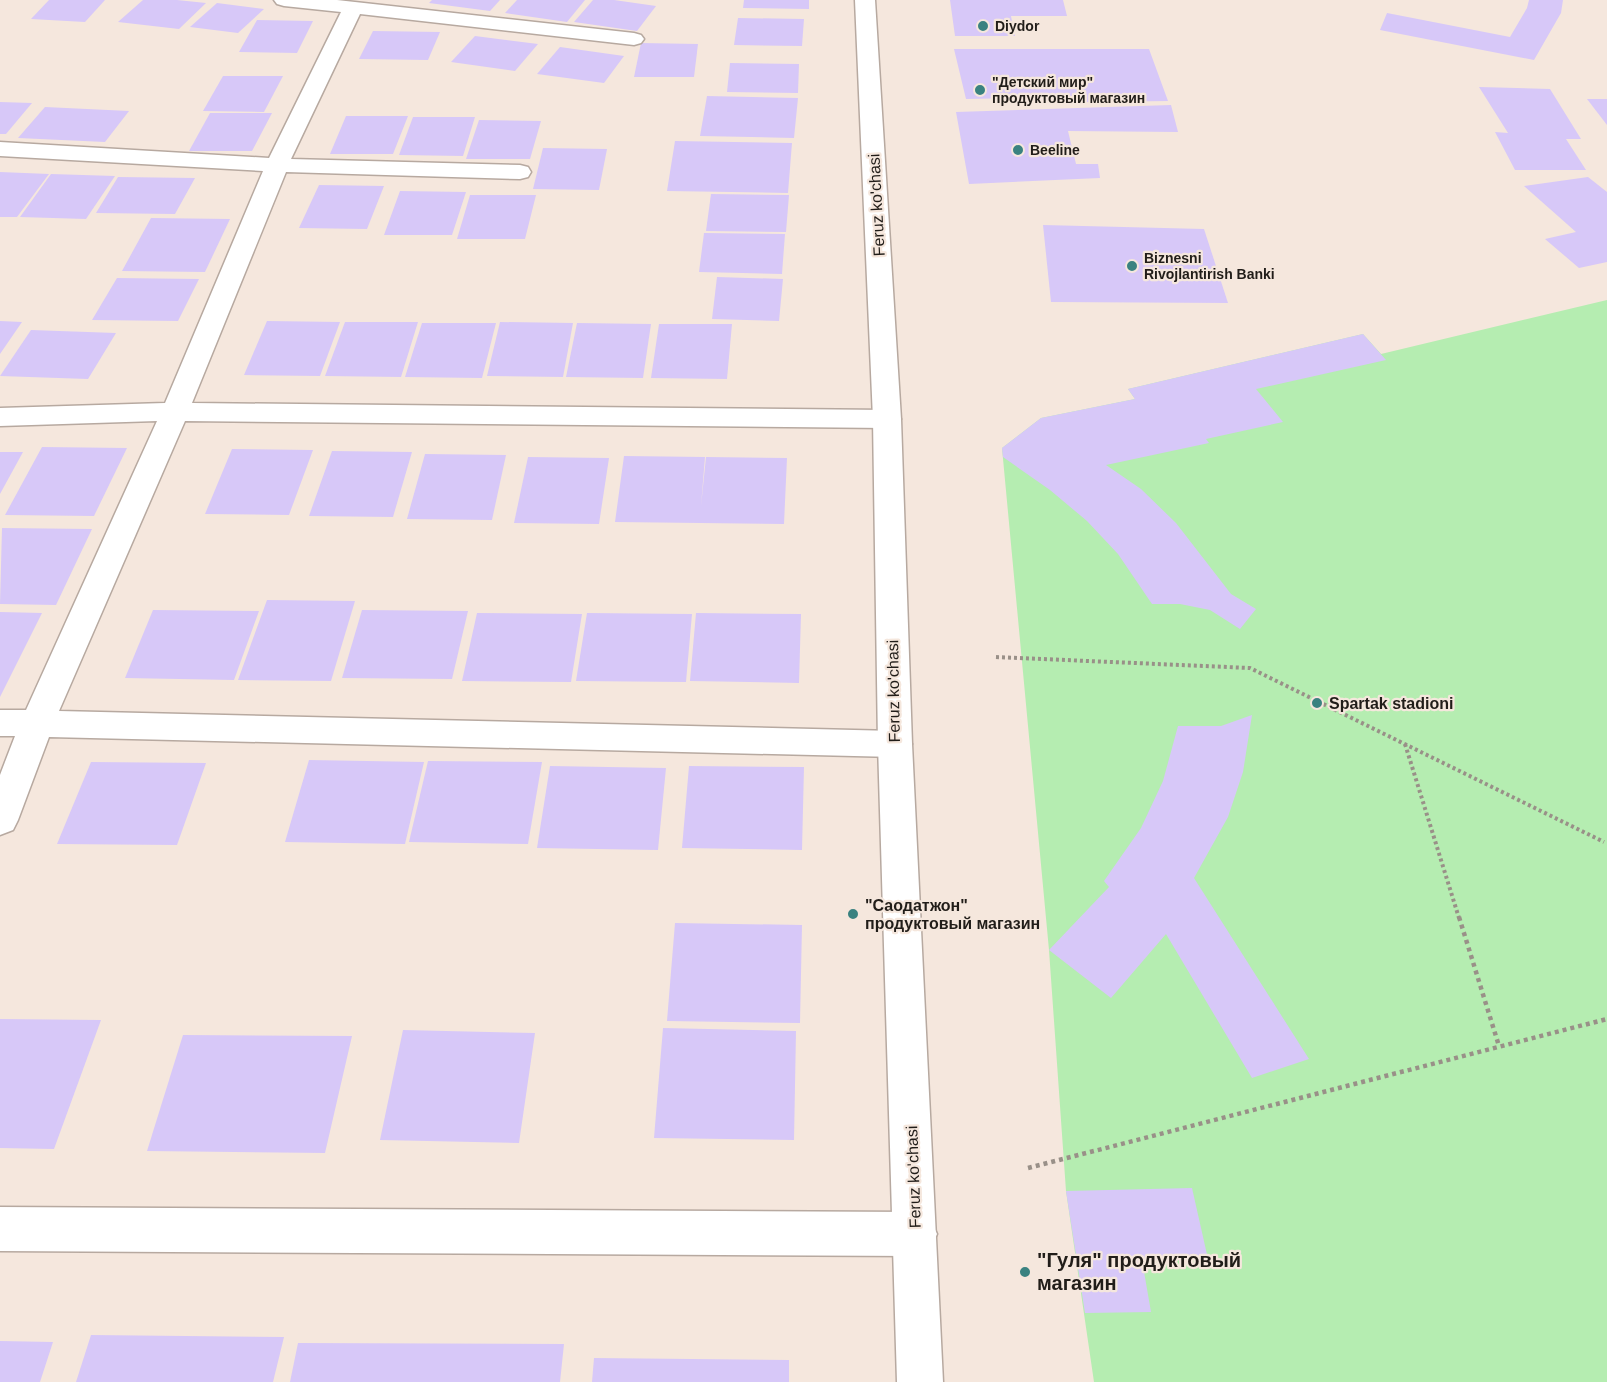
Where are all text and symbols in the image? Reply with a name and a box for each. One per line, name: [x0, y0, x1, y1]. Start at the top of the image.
place label: Diydor: [995, 18, 1040, 34]
marker: Diydor: [976, 19, 990, 33]
place label: "Детский мир" продуктовый магазин: [992, 74, 1145, 106]
marker: "Детский мир" продуктовый магазин: [973, 83, 987, 97]
place label: Beeline: [1030, 142, 1080, 158]
marker: Beeline: [1011, 143, 1025, 157]
street label: Feruz ko'chasi: [865, 153, 888, 257]
place label: Biznesni Rivojlantirish Banki: [1144, 250, 1275, 282]
marker: Biznesni Rivojlantirish Banki: [1125, 259, 1139, 273]
street label: Feruz ko'chasi: [884, 640, 903, 742]
place label: Spartak stadioni: [1329, 695, 1453, 712]
marker: Spartak stadioni: [1310, 696, 1324, 710]
place label: "Саодатжон" продуктовый магазин: [865, 897, 1040, 932]
marker: "Саодатжон" продуктовый магазин: [846, 907, 860, 921]
street label: Feruz ko'chasi: [903, 1125, 924, 1229]
place label: "Гуля" продуктовый магазин: [1037, 1249, 1241, 1294]
marker: "Гуля" продуктовый магазин: [1018, 1265, 1032, 1279]

